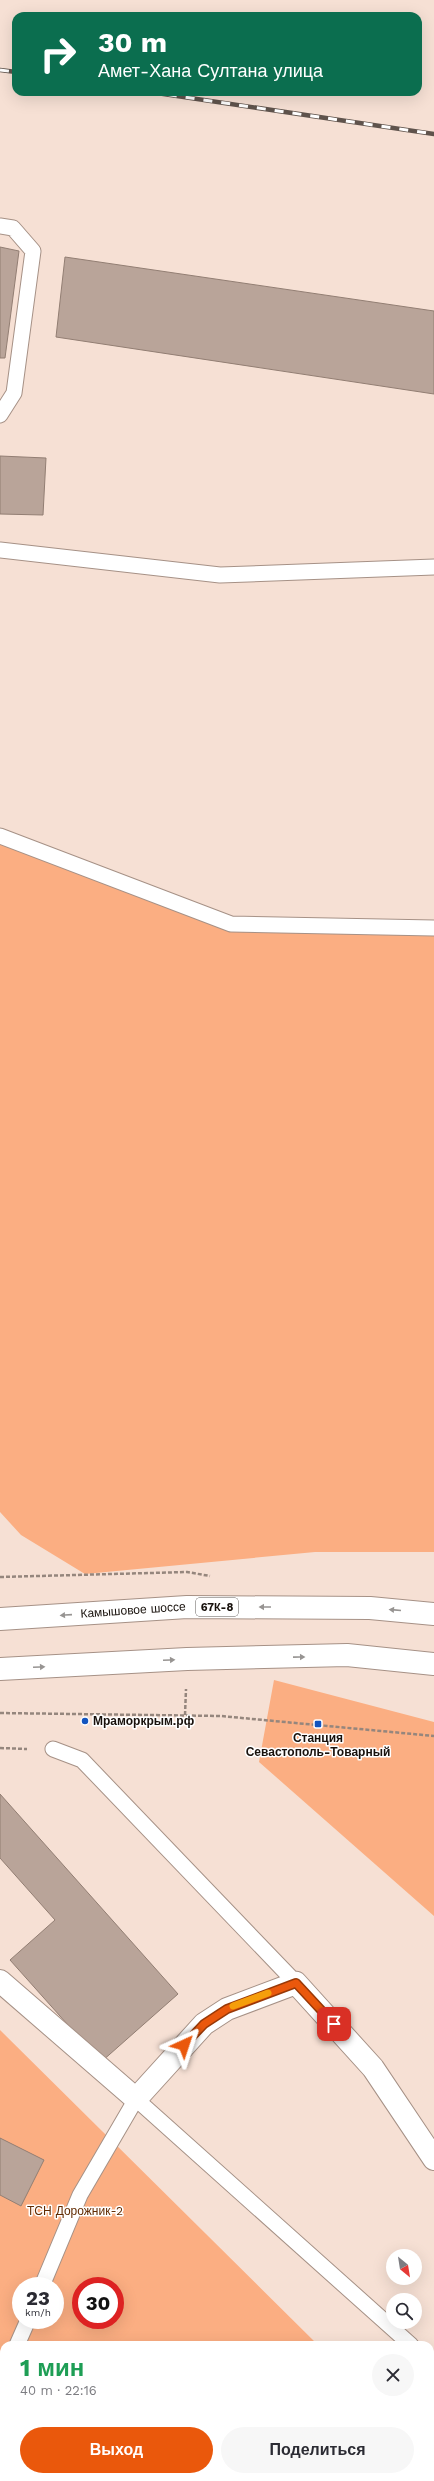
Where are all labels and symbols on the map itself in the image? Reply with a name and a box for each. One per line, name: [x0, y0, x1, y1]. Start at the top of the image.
road number: 67К-8: [196, 1598, 238, 1616]
street label: Камышовое шоссе: [80, 1599, 186, 1621]
one-way arrow: [258, 1604, 271, 1610]
one-way arrow: [389, 1607, 401, 1614]
one-way arrow: [60, 1611, 72, 1618]
one-way arrow: [293, 1653, 305, 1660]
one-way arrow: [163, 1657, 176, 1663]
one-way arrow: [33, 1663, 45, 1670]
place label: Мраморкрым.рф: [93, 1714, 195, 1728]
marker: Мраморкрым.рф: [80, 1716, 90, 1726]
marker: Станция Севастополь-Товарный: [313, 1719, 323, 1729]
place label: Станция Севастополь-Товарный: [246, 1731, 390, 1759]
pin: [317, 2007, 351, 2041]
position arrow: [163, 2024, 205, 2066]
park label: ТСН Дорожник-2: [27, 2204, 123, 2218]
north arrow: [386, 2249, 422, 2285]
speed limit sign: 30: [72, 2277, 124, 2329]

